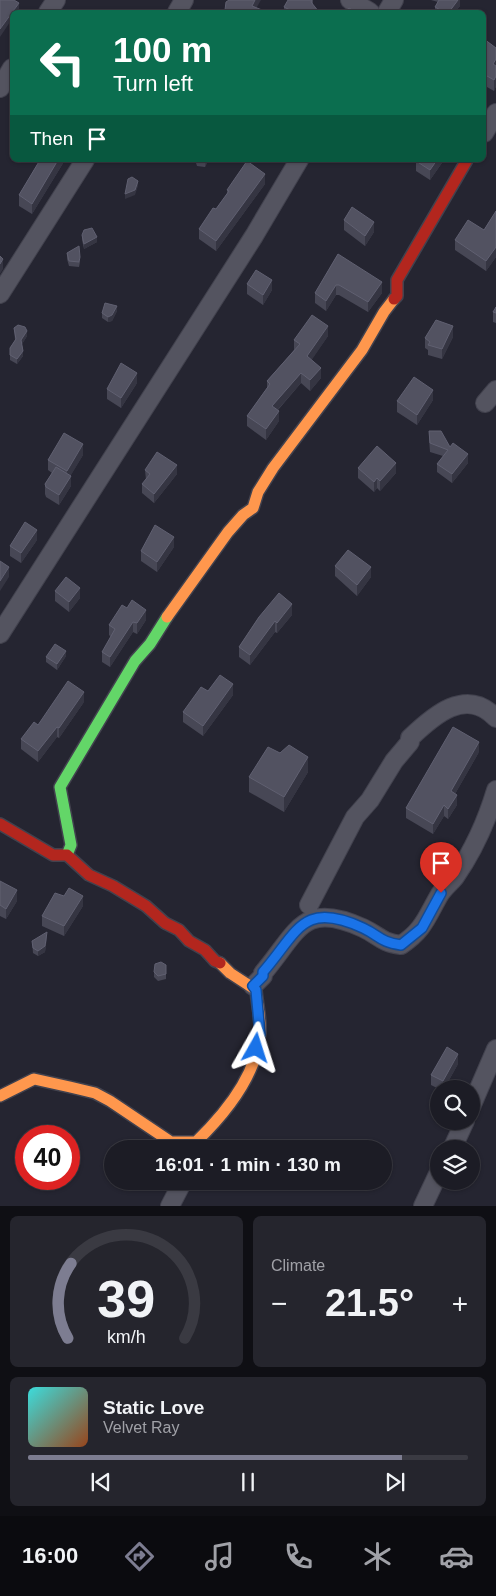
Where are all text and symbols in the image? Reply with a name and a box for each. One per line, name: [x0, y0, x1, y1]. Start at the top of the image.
icon: left: [30, 30, 95, 95]
text: 100 m: [113, 30, 212, 69]
text: Turn left: [113, 71, 193, 96]
icon: arrive: [83, 125, 111, 153]
text: Then: [30, 128, 73, 149]
pin: [420, 842, 462, 893]
icon: arrive: [427, 849, 455, 877]
position arrow: [229, 1021, 281, 1073]
map controls: [430, 1080, 480, 1190]
button: search: [430, 1080, 480, 1130]
speed limit sign: 40: [15, 1125, 80, 1190]
button: layers: [430, 1140, 480, 1190]
text: 16:01 · 1 min · 130 m: [155, 1154, 341, 1175]
text: Climate: [271, 1257, 325, 1274]
text: 39: [98, 1270, 155, 1328]
text: 21.5°: [325, 1282, 414, 1324]
text: −: [271, 1288, 287, 1319]
text: +: [452, 1288, 468, 1319]
text: km/h: [107, 1327, 146, 1347]
text: Static Love: [103, 1397, 204, 1418]
text: Velvet Ray: [103, 1419, 179, 1436]
icon: previous: [87, 1468, 115, 1496]
icon: pause: [234, 1468, 262, 1496]
icon: next: [381, 1468, 409, 1496]
icon: directions: [122, 1539, 157, 1574]
icon: music: [202, 1539, 237, 1574]
icon: phone: [281, 1539, 316, 1574]
icon: climate: [360, 1539, 395, 1574]
icon: car: [439, 1539, 474, 1574]
text: 16:00: [22, 1543, 78, 1568]

